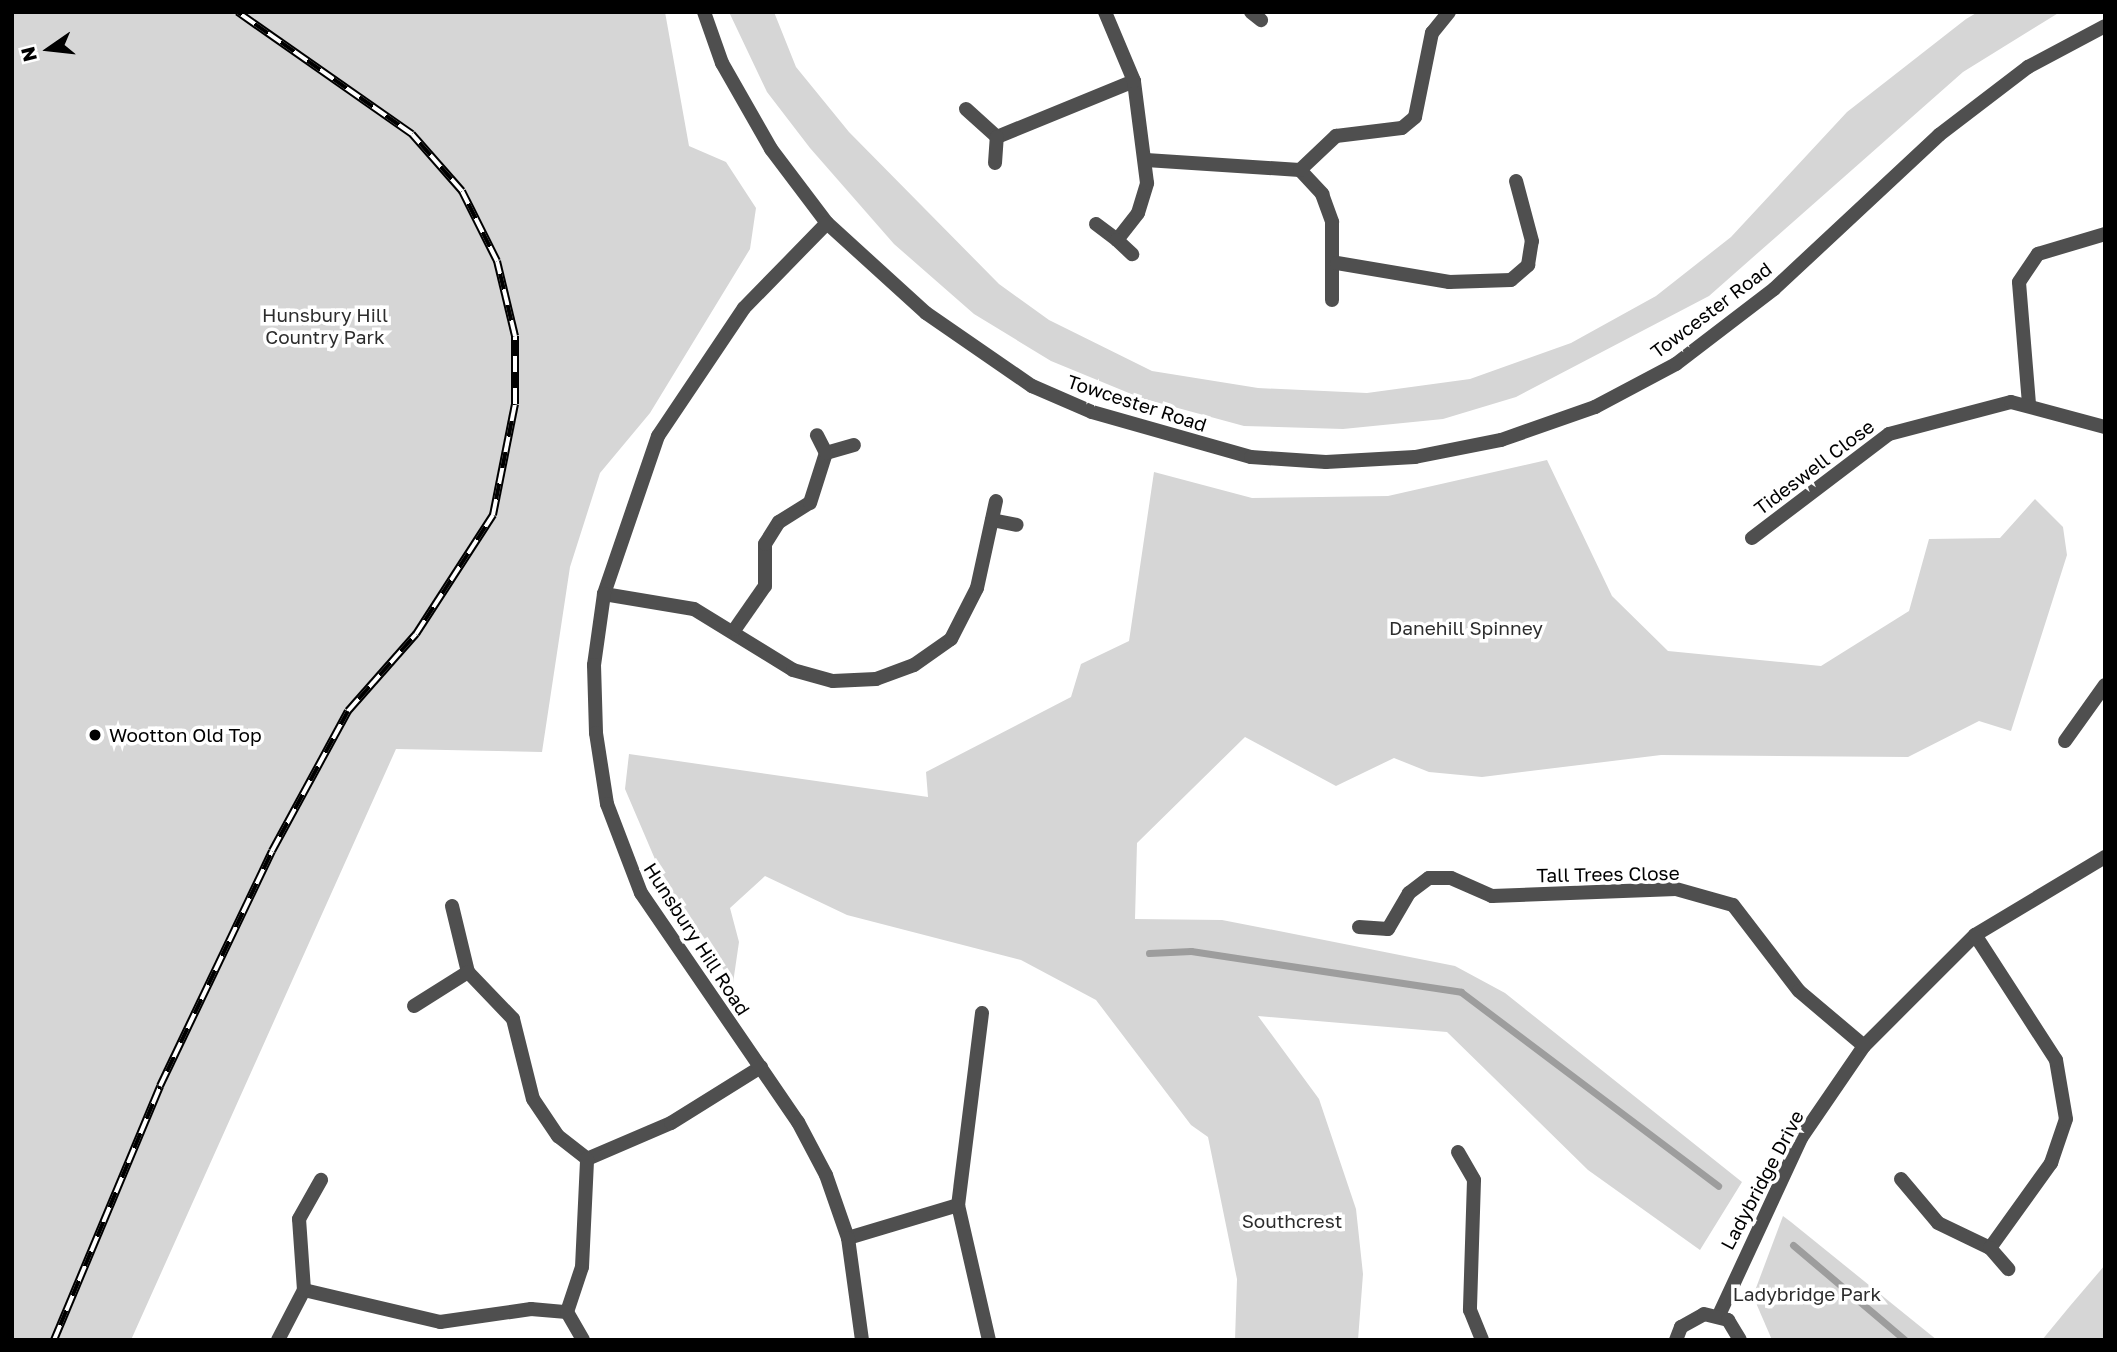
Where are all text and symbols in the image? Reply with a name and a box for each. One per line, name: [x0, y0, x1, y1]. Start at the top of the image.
north arrow: [14, 14, 84, 84]
text: N: [15, 44, 41, 64]
street label: Towcester Road: [1646, 257, 1776, 363]
park label: Hunsbury Hill Country Park: [262, 304, 388, 348]
street label: Towcester Road: [1064, 370, 1210, 436]
street label: Tideswell Close: [1750, 415, 1878, 519]
park label: Danehill Spinney: [1389, 617, 1543, 639]
place label: Wootton Old Top: [109, 724, 262, 746]
marker: Wootton Old Top: [87, 727, 103, 743]
street label: Hunsbury Hill Road: [639, 858, 755, 1020]
street label: Tall Trees Close: [1536, 861, 1680, 887]
street label: Ladybridge Drive: [1716, 1106, 1808, 1254]
park label: Southcrest: [1242, 1210, 1342, 1232]
park label: Ladybridge Park: [1733, 1283, 1881, 1305]

